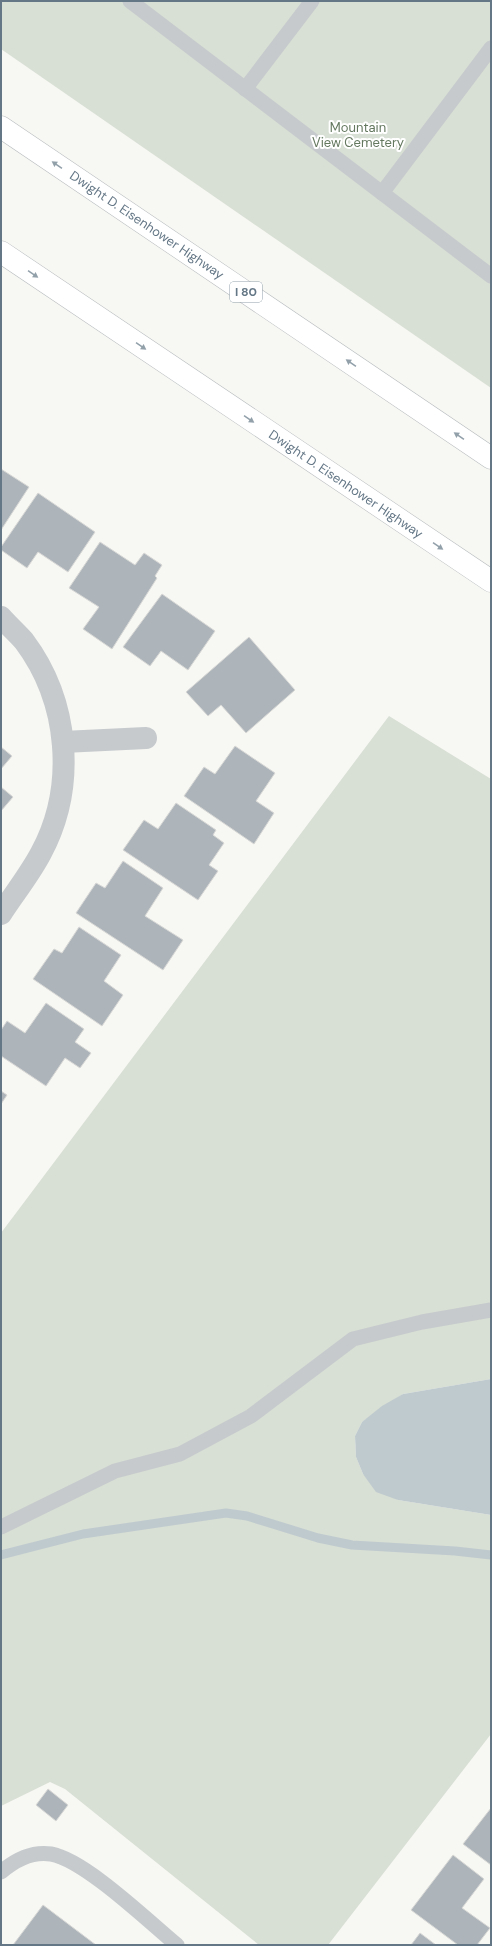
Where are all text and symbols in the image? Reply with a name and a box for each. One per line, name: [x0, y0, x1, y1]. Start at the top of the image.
park label: Mountain View Cemetery: [312, 119, 404, 151]
one-way arrow: [52, 161, 63, 169]
street label: Dwight D. Eisenhower Highway: [67, 167, 227, 283]
one-way arrow: [28, 270, 39, 278]
road number: I 80: [230, 282, 262, 302]
one-way arrow: [136, 342, 146, 350]
one-way arrow: [346, 359, 356, 367]
one-way arrow: [244, 415, 254, 423]
street label: Dwight D. Eisenhower Highway: [266, 426, 426, 542]
one-way arrow: [453, 432, 464, 440]
one-way arrow: [433, 542, 444, 550]

